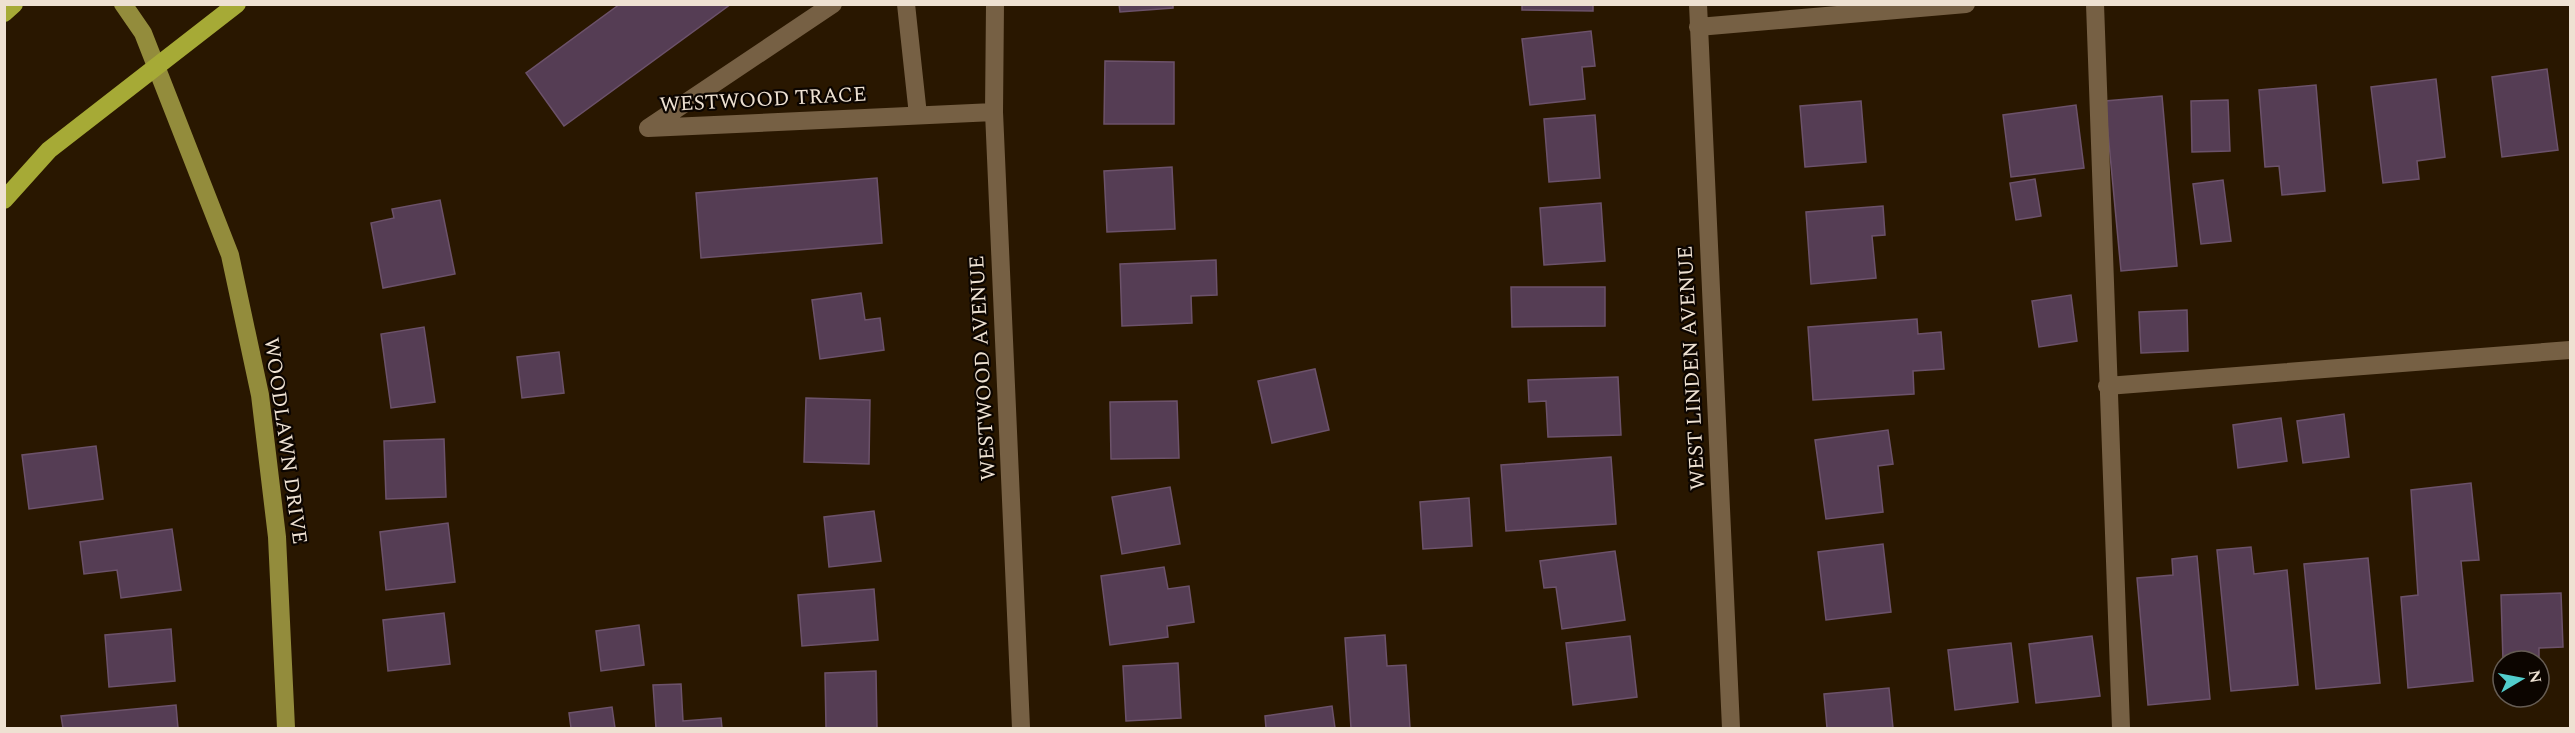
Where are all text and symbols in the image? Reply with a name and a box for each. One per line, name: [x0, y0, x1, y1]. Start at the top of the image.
street label: WESTWOOD TRACE: [659, 79, 867, 121]
street label: WEST LINDEN AVENUE: [1670, 245, 1714, 491]
street label: WESTWOOD AVENUE: [961, 254, 1005, 482]
street label: WOODLAWN DRIVE: [255, 336, 315, 546]
north arrow: [2491, 649, 2551, 709]
text: N: [2522, 668, 2548, 685]

